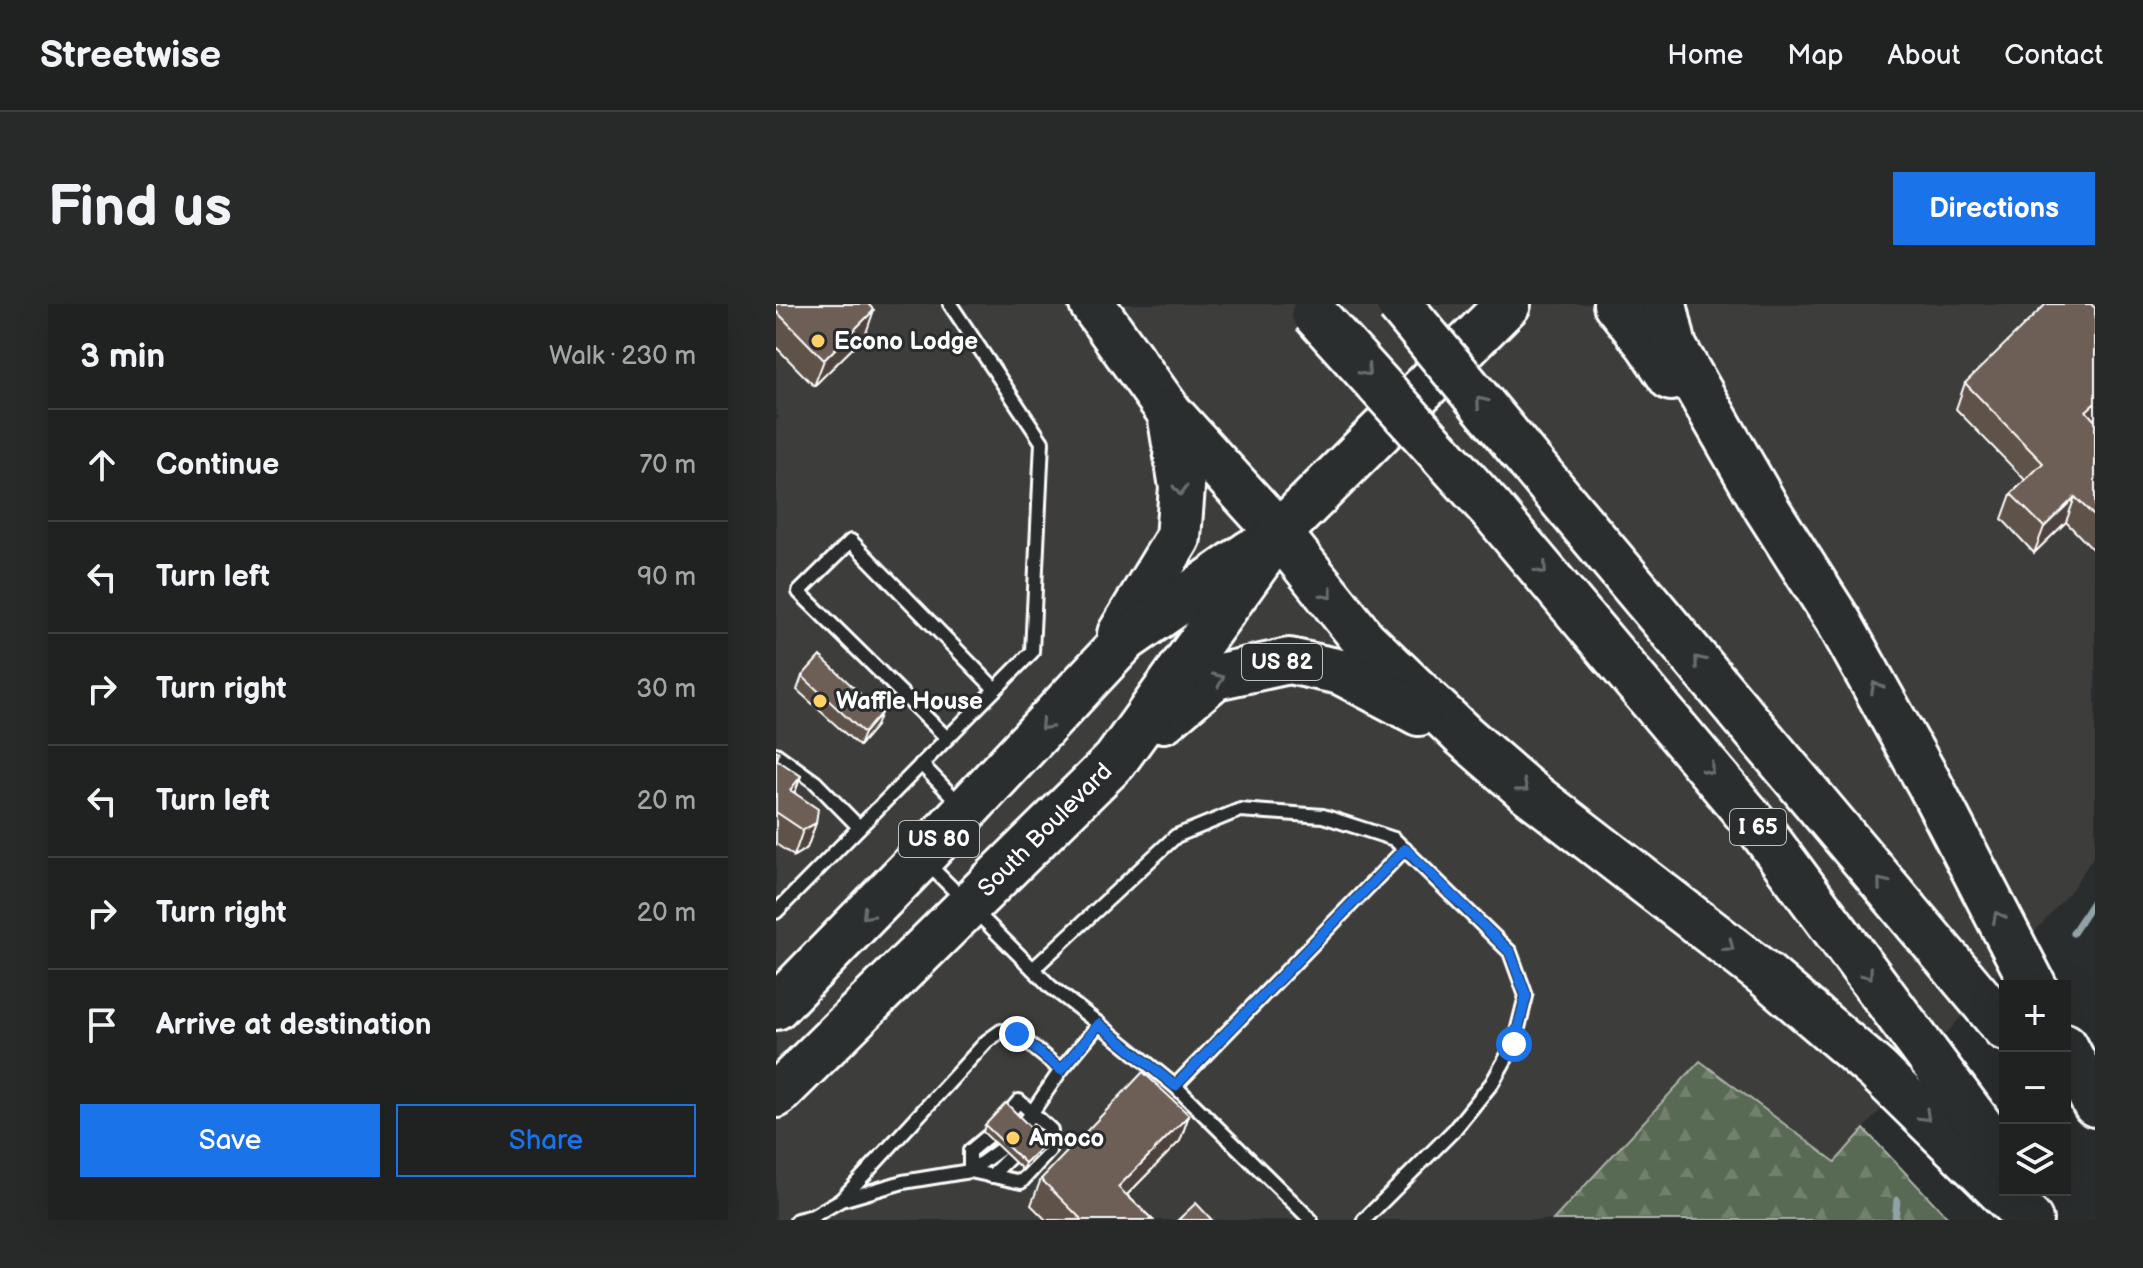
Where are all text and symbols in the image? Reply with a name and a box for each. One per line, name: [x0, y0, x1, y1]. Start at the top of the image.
text: Streetwise: [40, 33, 221, 78]
text: Home: [1667, 39, 1743, 72]
text: Map: [1787, 39, 1844, 72]
text: About: [1888, 39, 1960, 72]
text: Contact: [2004, 39, 2103, 72]
button: Directions: [1893, 172, 2095, 245]
text: Find us: [48, 175, 232, 242]
place label: Econo Lodge: [834, 327, 978, 356]
marker: Econo Lodge: [809, 332, 827, 350]
text: 3 min: [80, 336, 165, 377]
text: Walk · 230 m: [549, 341, 696, 372]
one-way arrow: [1357, 361, 1371, 376]
one-way arrow: [1476, 397, 1491, 411]
icon: ahead: [80, 443, 124, 487]
text: Continue: [156, 447, 279, 483]
text: 70 m: [639, 450, 696, 481]
one-way arrow: [1171, 484, 1189, 497]
icon: left: [80, 555, 124, 599]
text: Turn left: [156, 559, 270, 595]
one-way arrow: [1532, 560, 1547, 575]
text: 90 m: [637, 562, 696, 593]
one-way arrow: [1318, 585, 1332, 600]
road number: US 82: [1242, 644, 1322, 680]
one-way arrow: [1694, 656, 1709, 670]
icon: right: [80, 667, 124, 711]
text: Turn right: [156, 671, 287, 707]
one-way arrow: [1212, 672, 1226, 689]
text: 30 m: [636, 674, 696, 705]
one-way arrow: [1870, 681, 1885, 696]
place label: Waffle House: [836, 687, 983, 716]
marker: Waffle House: [811, 692, 829, 710]
one-way arrow: [1040, 716, 1055, 730]
street label: South Boulevard: [972, 757, 1118, 903]
one-way arrow: [1699, 759, 1714, 774]
one-way arrow: [1514, 777, 1528, 792]
icon: left: [80, 779, 124, 823]
text: Turn left: [156, 783, 270, 819]
text: 20 m: [637, 786, 696, 817]
road number: I 65: [1730, 809, 1786, 845]
road number: US 80: [899, 821, 979, 857]
one-way arrow: [1877, 878, 1892, 892]
icon: right: [80, 891, 124, 935]
text: Turn right: [156, 895, 287, 931]
text: 20 m: [637, 898, 696, 929]
one-way arrow: [861, 905, 876, 919]
one-way arrow: [1993, 910, 2008, 925]
one-way arrow: [1720, 937, 1735, 951]
one-way arrow: [1858, 966, 1873, 980]
map controls: [1999, 980, 2071, 1196]
button: +: [1999, 980, 2071, 1052]
icon: arrive: [80, 1003, 124, 1047]
text: Arrive at destination: [156, 1007, 432, 1043]
route end: [999, 1016, 1035, 1052]
route start: [1496, 1026, 1532, 1062]
button: −: [1999, 1052, 2071, 1124]
button: Save: [80, 1104, 380, 1177]
button: Share: [396, 1104, 696, 1177]
one-way arrow: [1916, 1107, 1930, 1122]
place label: Amoco: [1028, 1124, 1104, 1153]
button: layers: [1999, 1124, 2071, 1196]
marker: Amoco: [1004, 1129, 1022, 1147]

